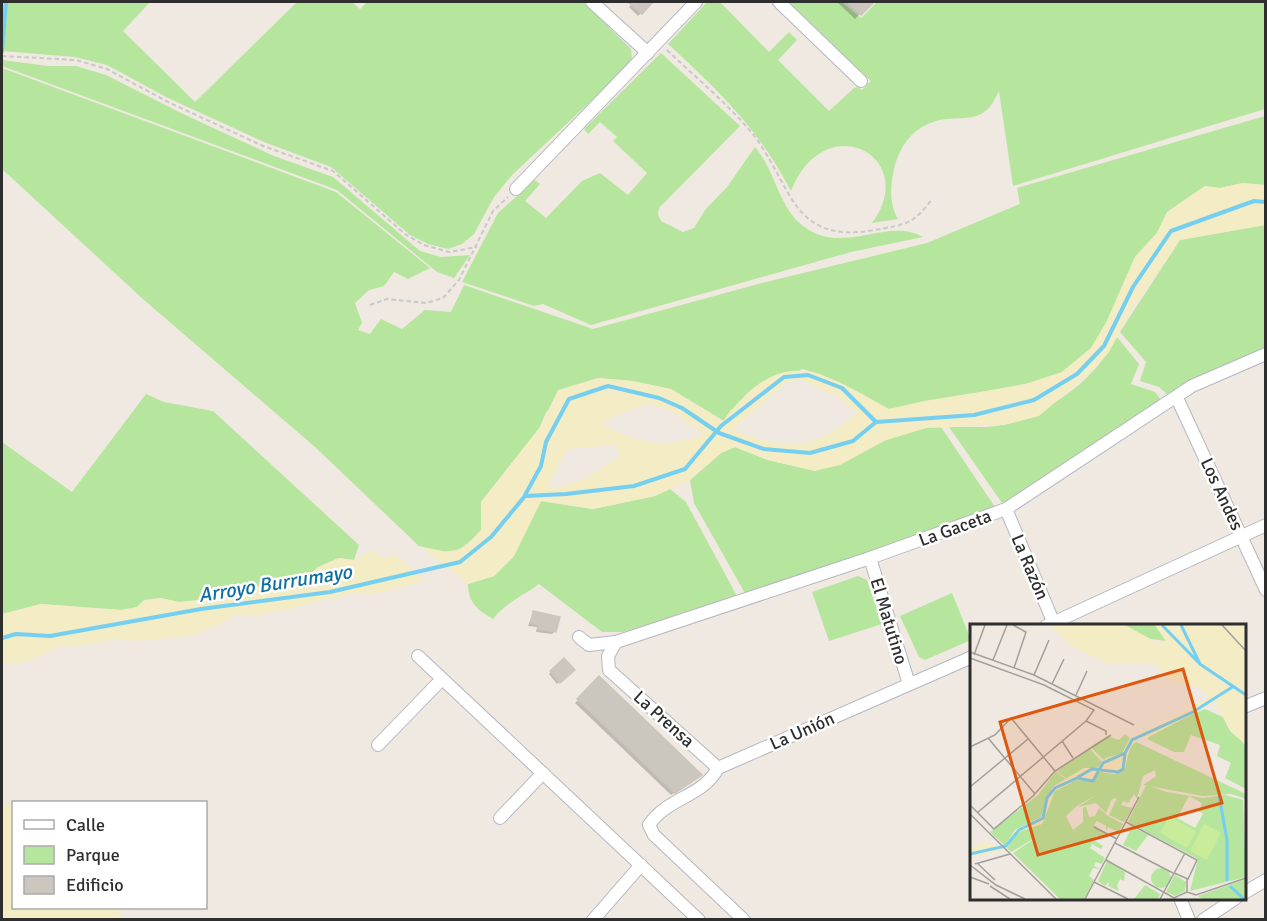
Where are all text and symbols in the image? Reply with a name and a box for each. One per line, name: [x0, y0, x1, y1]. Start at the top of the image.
street label: Los Andes: [1196, 454, 1248, 534]
street label: La Gaceta: [916, 505, 994, 551]
street label: La Razón: [1006, 531, 1054, 603]
water label: Arroyo Burrumayo: [197, 559, 355, 608]
street label: El Matutino: [865, 575, 913, 667]
inset map: [970, 624, 1246, 900]
street label: La Prensa: [629, 686, 699, 752]
street label: La Unión: [766, 707, 838, 755]
legend: [12, 801, 207, 909]
text: Calle: [66, 814, 105, 836]
text: Parque: [66, 844, 120, 866]
text: Edificio: [66, 874, 124, 896]

